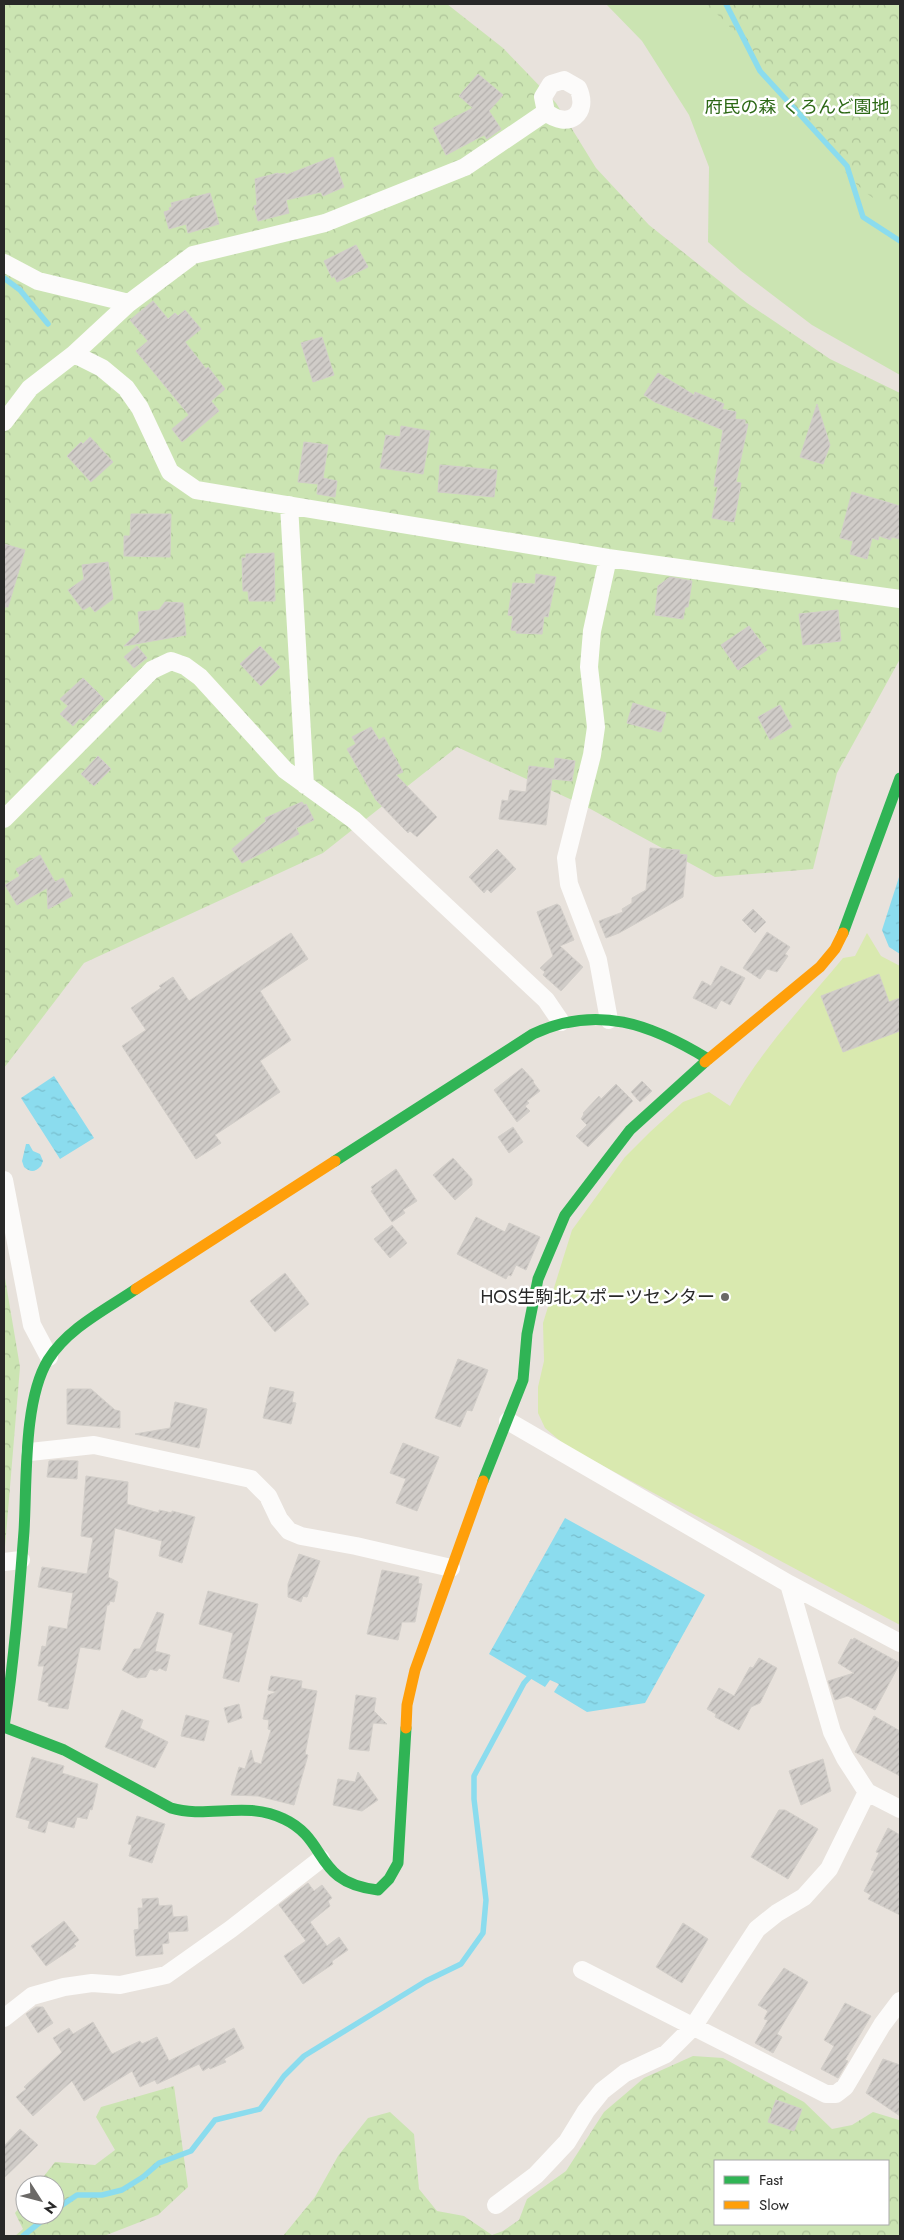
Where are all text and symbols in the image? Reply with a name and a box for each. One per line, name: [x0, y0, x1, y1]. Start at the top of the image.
park label: 府民の森 くろんど園地: [705, 94, 889, 120]
place label: HOS生駒北スポーツセンター: [480, 1284, 715, 1310]
marker: HOS生駒北スポーツセンター: [719, 1291, 731, 1303]
legend: [714, 2160, 889, 2225]
text: Fast: [759, 2169, 783, 2191]
north arrow: [15, 2175, 65, 2225]
text: Slow: [759, 2194, 790, 2216]
text: N: [39, 2197, 62, 2218]

